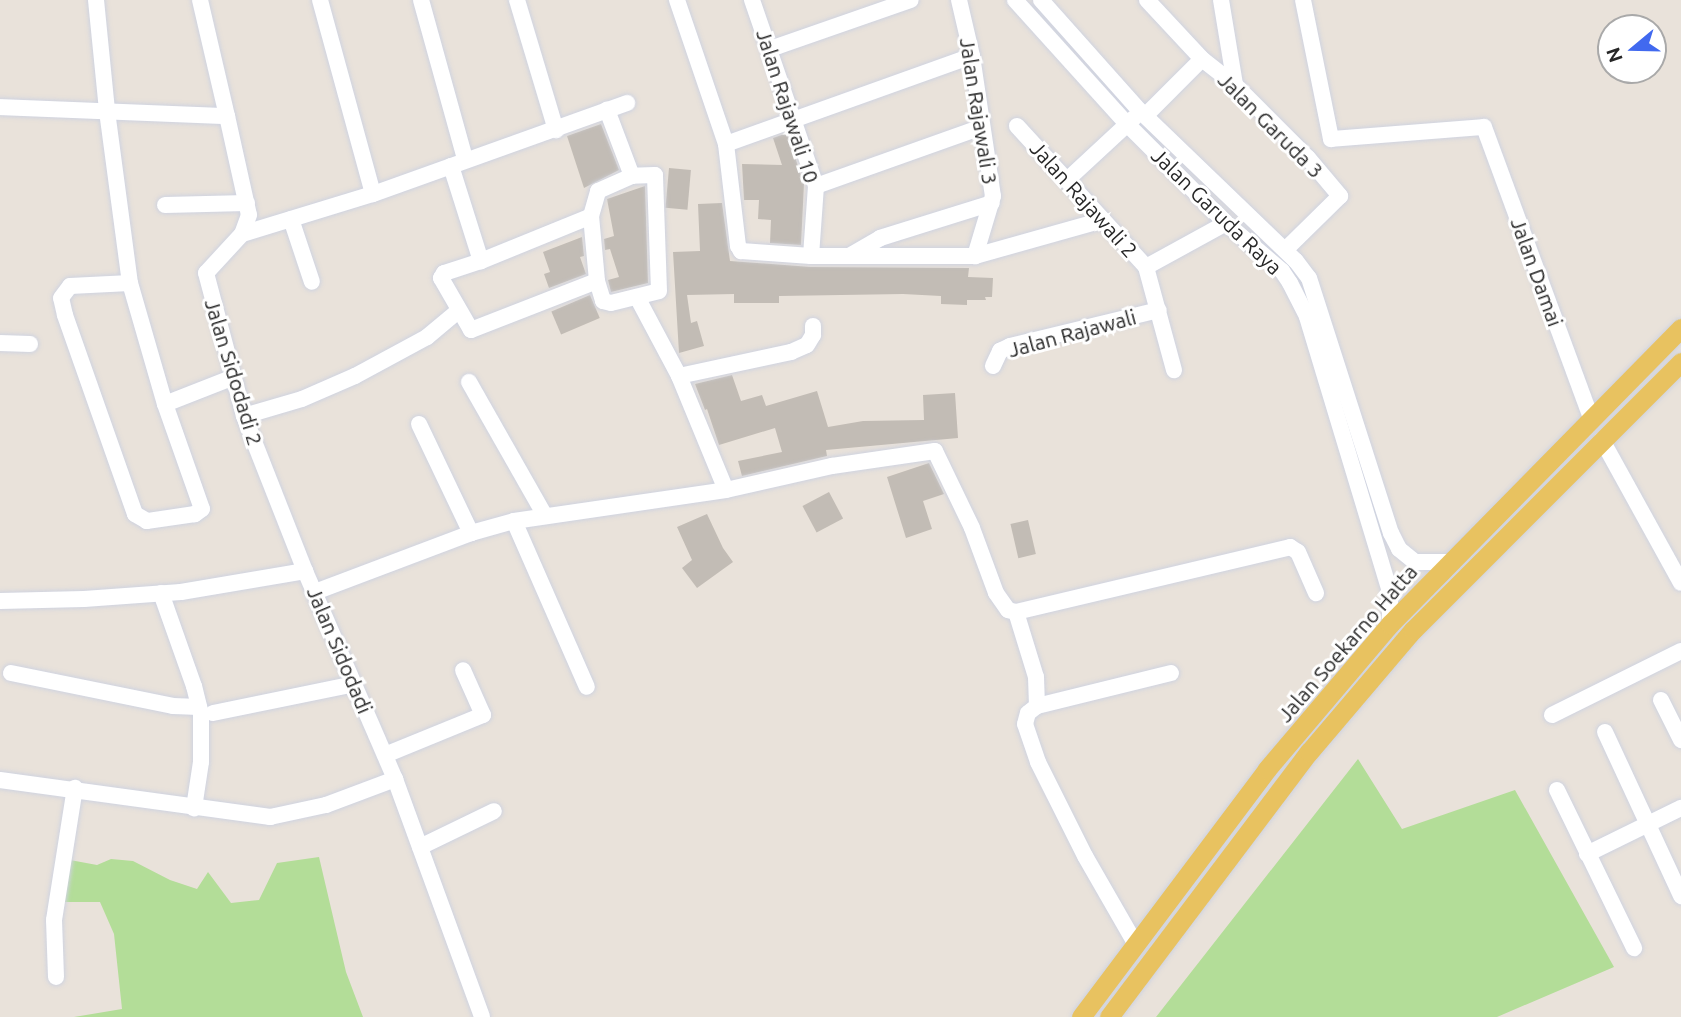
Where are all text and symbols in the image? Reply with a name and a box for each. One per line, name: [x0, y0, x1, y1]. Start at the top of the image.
north arrow: [1597, 14, 1667, 84]
street label: Jalan Rajawali 10: [751, 26, 825, 186]
street label: Jalan Rajawali 3: [955, 36, 1003, 186]
text: N: [1601, 45, 1627, 65]
street label: Jalan Garuda 3: [1213, 67, 1329, 183]
street label: Jalan Rajawali 2: [1025, 135, 1143, 263]
street label: Jalan Garuda Raya: [1147, 142, 1287, 280]
street label: Jalan Damai: [1506, 214, 1568, 330]
street label: Jalan Sidodadi 2: [200, 296, 268, 448]
street label: Jalan Rajawali: [1005, 304, 1139, 362]
street label: Jalan Soekarno Hatta: [1272, 559, 1422, 727]
street label: Jalan Sidodadi: [302, 583, 378, 717]

